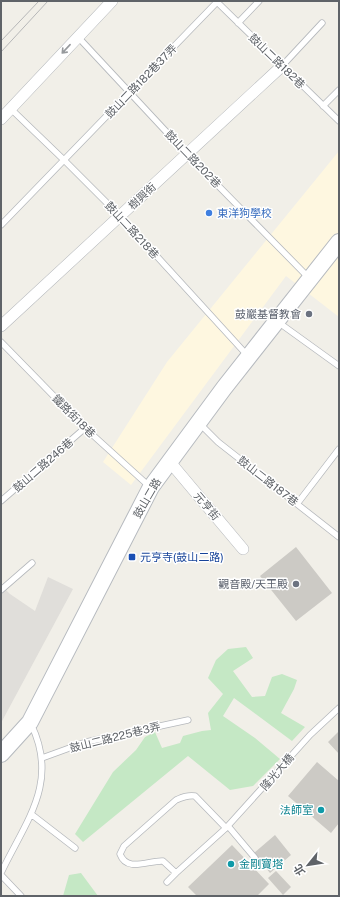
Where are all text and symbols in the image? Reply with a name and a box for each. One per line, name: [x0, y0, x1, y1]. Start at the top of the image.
street label: 鼓山二路182巷: [247, 31, 307, 91]
street label: 鼓山二路182巷37弄: [103, 42, 179, 120]
one-way arrow: [61, 44, 71, 54]
street label: 鼓山二路202巷: [163, 128, 223, 190]
street label: 樹興街: [126, 180, 158, 212]
street label: 鼓山二路218巷: [103, 199, 161, 261]
place label: 東洋狗學校: [217, 207, 272, 219]
marker: 東洋狗學校: [204, 208, 214, 218]
place label: 鼓巖基督教會: [235, 308, 301, 320]
marker: 鼓巖基督教會: [304, 309, 314, 319]
street label: 鐵路街18巷: [50, 392, 98, 440]
street label: 鼓山二路246巷: [11, 436, 75, 494]
street label: 鼓山二路187巷: [236, 454, 300, 508]
street label: 鼓山二路: [131, 476, 163, 520]
street label: 元亨街: [192, 490, 222, 522]
place label: 元亨寺(鼓山二路): [140, 551, 224, 563]
marker: 元亨寺(鼓山二路): [127, 552, 137, 562]
place label: 觀音殿/天王殿: [218, 578, 288, 590]
marker: 觀音殿/天王殿: [291, 579, 301, 589]
street label: 鼓山二路225巷3弄: [68, 720, 162, 754]
street label: 隆光大橋: [258, 751, 296, 793]
place label: 法師室: [280, 804, 313, 816]
marker: 法師室: [316, 805, 326, 815]
north arrow: [288, 845, 328, 885]
place label: 金剛寶塔: [239, 858, 283, 870]
marker: 金剛寶塔: [226, 859, 236, 869]
text: 北: [291, 862, 307, 878]

